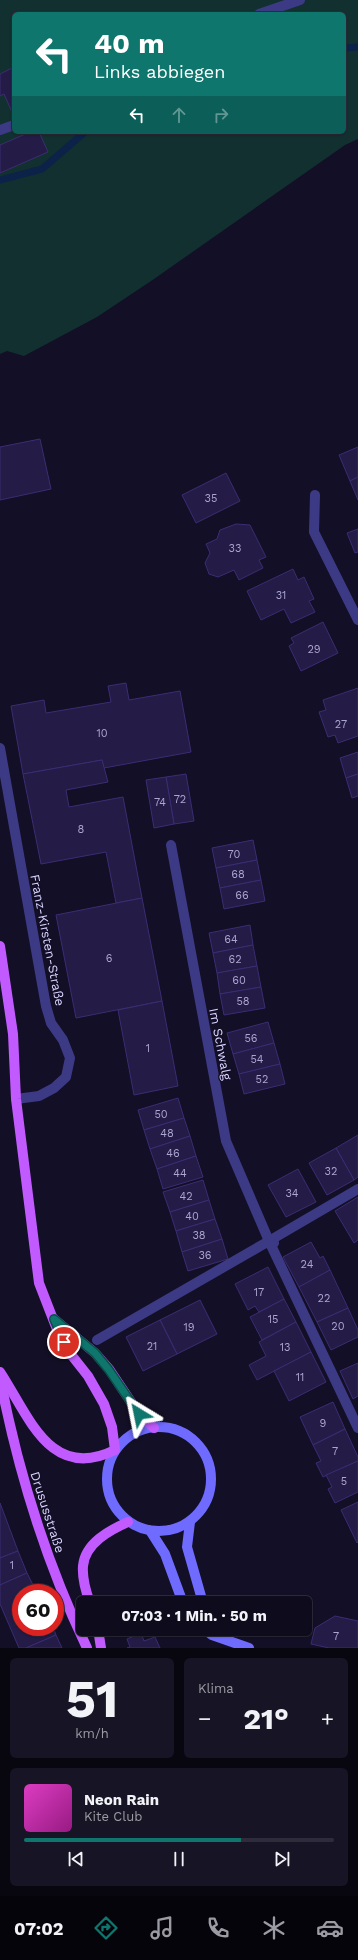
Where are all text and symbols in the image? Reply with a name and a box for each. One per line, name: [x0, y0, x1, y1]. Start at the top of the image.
text: 40 m: [94, 27, 164, 60]
icon: left: [28, 28, 80, 80]
text: Links abbiegen: [94, 61, 225, 82]
icon: left: [126, 104, 148, 126]
icon: ahead: [168, 104, 190, 126]
icon: right: [210, 104, 232, 126]
house number: 35: [205, 492, 217, 505]
house number: 33: [229, 542, 241, 555]
house number: 31: [276, 589, 286, 602]
house number: 29: [307, 643, 321, 656]
house number: 27: [335, 718, 347, 731]
house number: 10: [96, 727, 108, 740]
house number: 72: [174, 793, 186, 806]
house number: 74: [154, 796, 166, 809]
house number: 8: [78, 823, 85, 836]
house number: 70: [228, 848, 241, 861]
house number: 68: [231, 868, 245, 881]
street label: Franz-Kirsten-Straße: [27, 873, 68, 1007]
house number: 66: [235, 889, 249, 902]
house number: 64: [224, 933, 238, 946]
house number: 6: [106, 952, 113, 965]
house number: 62: [228, 953, 242, 966]
house number: 60: [232, 974, 246, 987]
house number: 58: [236, 995, 250, 1008]
street label: Im Schwalg: [206, 1007, 235, 1082]
house number: 56: [244, 1032, 258, 1045]
house number: 1: [146, 1042, 150, 1055]
house number: 54: [250, 1053, 264, 1066]
house number: 52: [256, 1073, 268, 1086]
house number: 50: [154, 1108, 168, 1121]
house number: 48: [160, 1127, 174, 1140]
house number: 46: [166, 1147, 180, 1160]
house number: 32: [325, 1165, 337, 1178]
house number: 44: [173, 1167, 187, 1180]
house number: 34: [285, 1187, 299, 1200]
house number: 42: [179, 1190, 193, 1203]
house number: 40: [185, 1210, 199, 1223]
house number: 38: [192, 1229, 206, 1242]
house number: 36: [198, 1249, 212, 1262]
house number: 24: [301, 1258, 314, 1271]
house number: 17: [254, 1286, 264, 1299]
house number: 22: [318, 1292, 330, 1305]
house number: 15: [268, 1313, 278, 1326]
house number: 20: [331, 1320, 345, 1333]
house number: 19: [183, 1321, 195, 1334]
pin: [47, 1325, 81, 1359]
icon: arrive: [53, 1331, 75, 1353]
house number: 21: [147, 1340, 157, 1353]
house number: 13: [280, 1341, 290, 1354]
house number: 11: [296, 1371, 304, 1384]
position arrow: [118, 1393, 160, 1435]
house number: 9: [320, 1417, 327, 1430]
house number: 7: [332, 1445, 338, 1458]
street label: Drususstraße: [27, 1470, 68, 1555]
house number: 5: [341, 1475, 347, 1488]
house number: 1: [10, 1559, 14, 1572]
speed limit sign: 60: [12, 1584, 64, 1636]
text: 07:03 · 1 Min. · 50 m: [121, 1607, 267, 1625]
house number: 7: [333, 1630, 339, 1643]
text: 51: [66, 1669, 118, 1730]
text: Klima: [198, 1681, 234, 1696]
text: 21°: [243, 1701, 289, 1736]
text: −: [198, 1706, 211, 1731]
text: +: [321, 1706, 334, 1731]
text: km/h: [75, 1726, 109, 1741]
text: Neon Rain: [84, 1791, 159, 1809]
text: Kite Club: [84, 1809, 142, 1824]
icon: previous: [65, 1848, 87, 1870]
icon: pause: [168, 1848, 190, 1870]
icon: next: [271, 1848, 293, 1870]
icon: directions: [92, 1914, 120, 1942]
icon: music: [148, 1914, 176, 1942]
icon: phone: [204, 1914, 232, 1942]
icon: climate: [260, 1914, 288, 1942]
icon: car: [316, 1914, 344, 1942]
text: 07:02: [14, 1918, 64, 1939]

